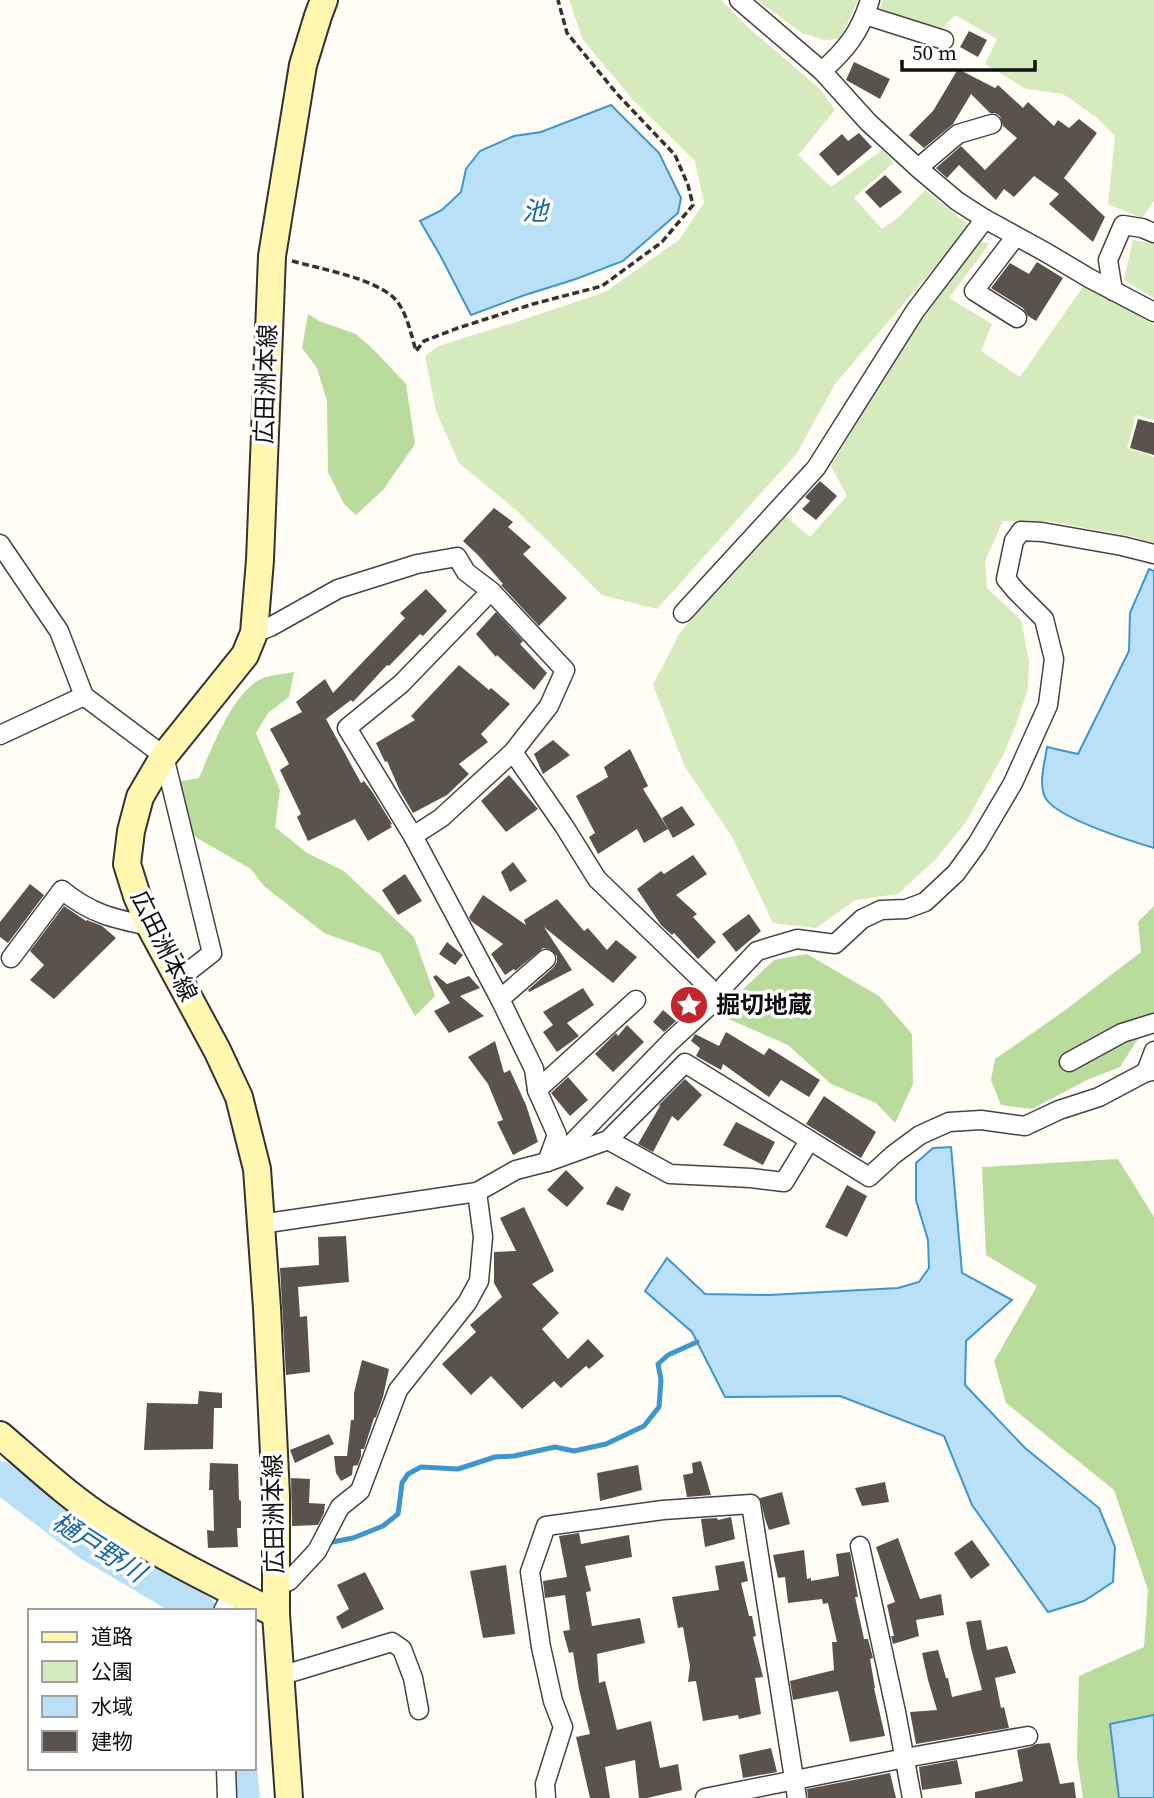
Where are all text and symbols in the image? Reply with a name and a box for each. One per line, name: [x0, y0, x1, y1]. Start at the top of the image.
scale bar: [902, 28, 1035, 72]
text: 50 m: [912, 38, 957, 67]
water label: 池: [522, 193, 551, 229]
street label: 広田洲本線: [247, 323, 284, 445]
street label: 広田洲本線: [123, 885, 206, 1007]
place icon: 掘切地蔵: [668, 984, 710, 1026]
place label: 掘切地蔵: [716, 988, 812, 1021]
street label: 広田洲本線: [256, 1454, 291, 1574]
water label: 樋戸野川: [46, 1504, 155, 1592]
legend: [28, 1609, 256, 1770]
text: 道路: [91, 1622, 133, 1651]
text: 公園: [91, 1657, 133, 1686]
text: 水域: [91, 1692, 133, 1721]
text: 建物: [91, 1727, 133, 1756]

